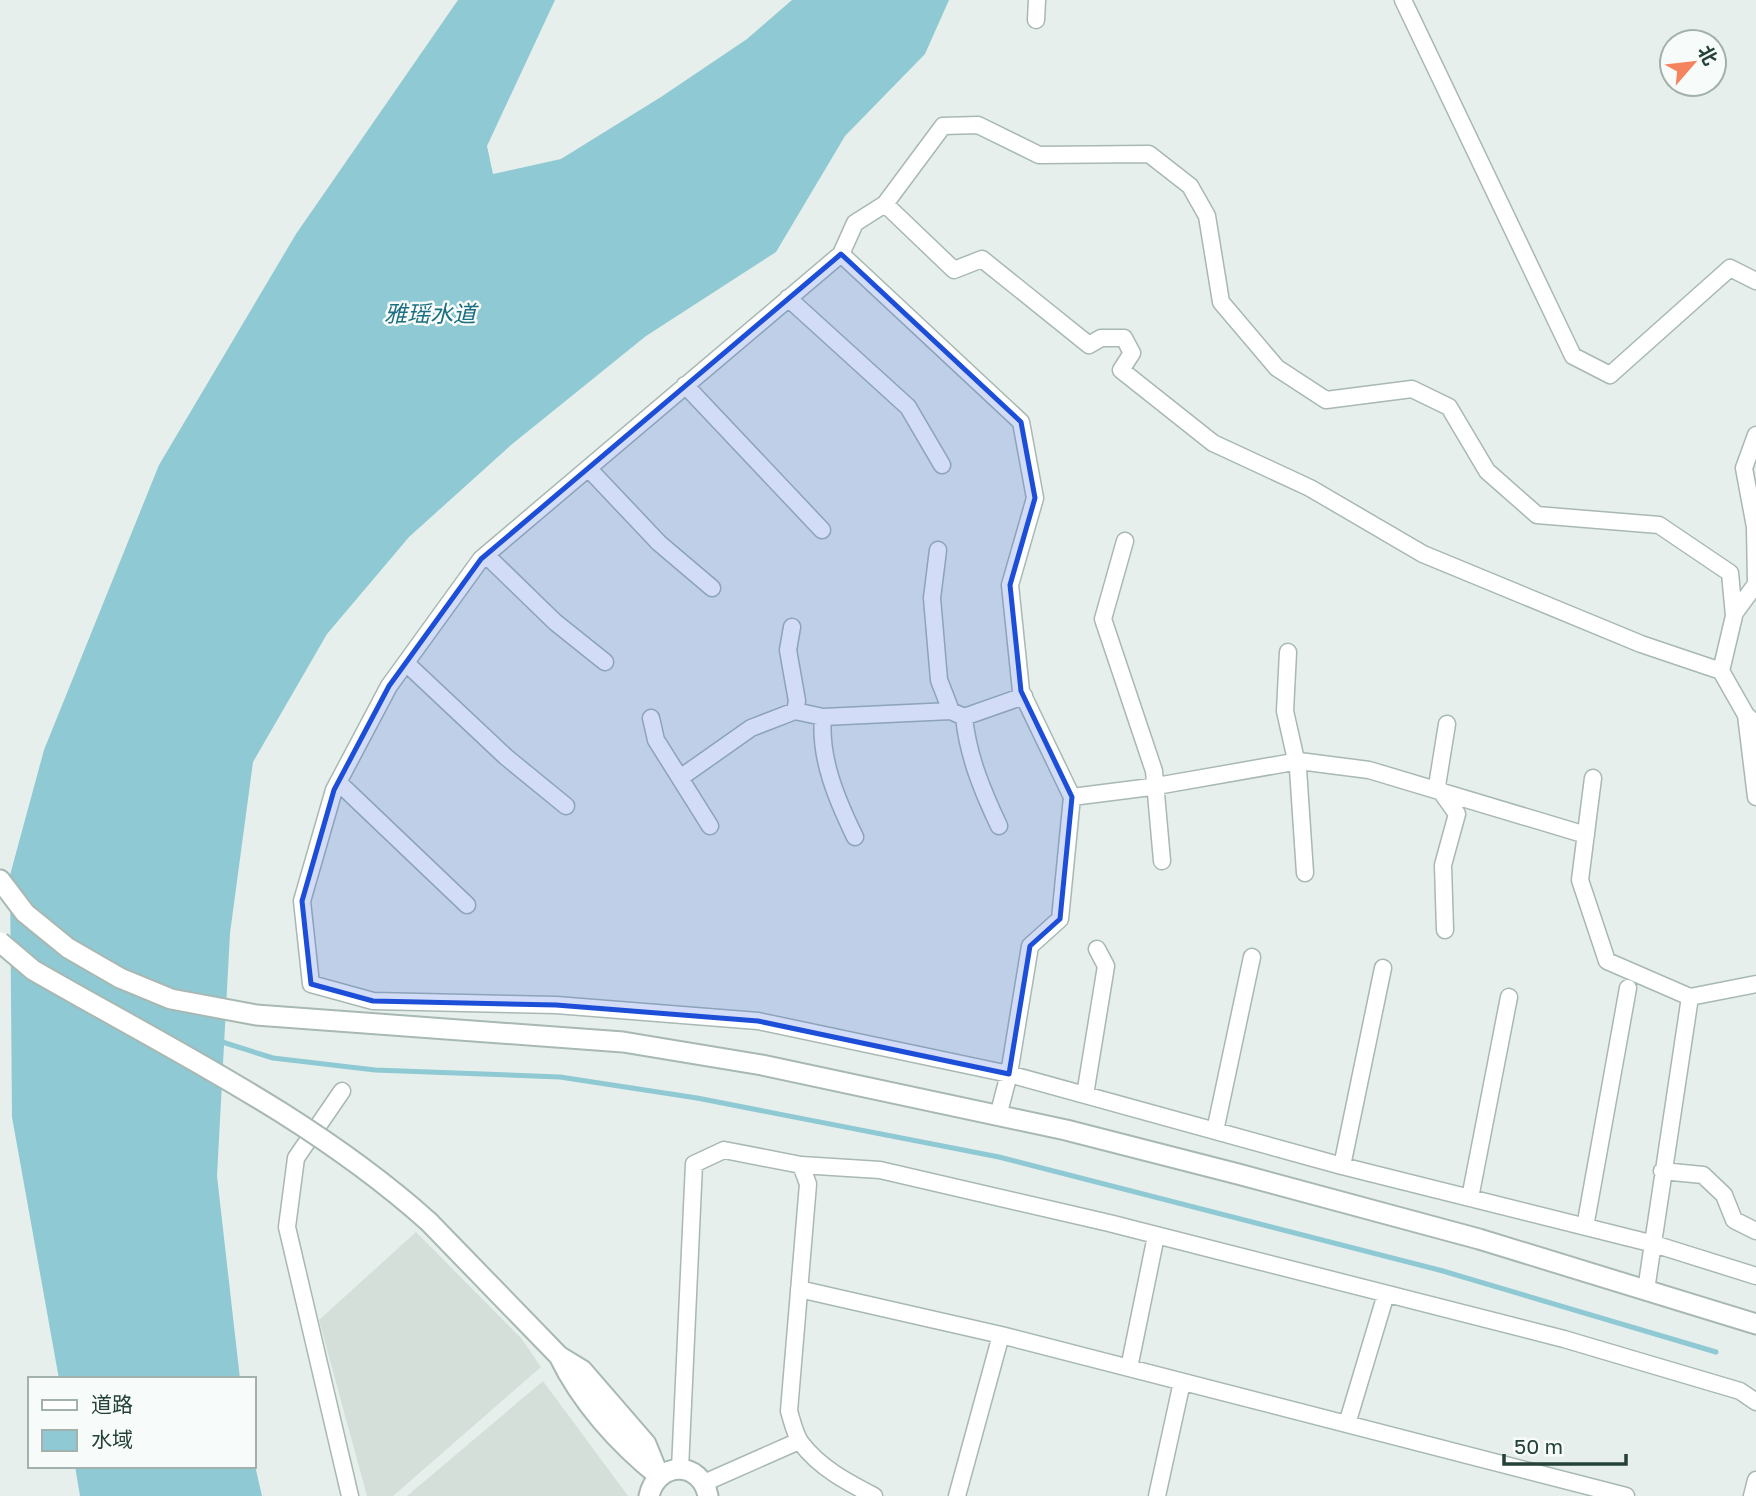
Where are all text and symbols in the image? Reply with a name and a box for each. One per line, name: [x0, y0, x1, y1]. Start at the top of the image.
north arrow: [1658, 28, 1728, 98]
text: 北: [1694, 41, 1723, 69]
water label: 雅瑶水道: [384, 299, 479, 327]
legend: [28, 1377, 256, 1468]
text: 道路: [91, 1391, 133, 1417]
scale bar: [1504, 1422, 1626, 1466]
text: 水域: [91, 1426, 133, 1452]
text: 50 m: [1514, 1433, 1563, 1459]

